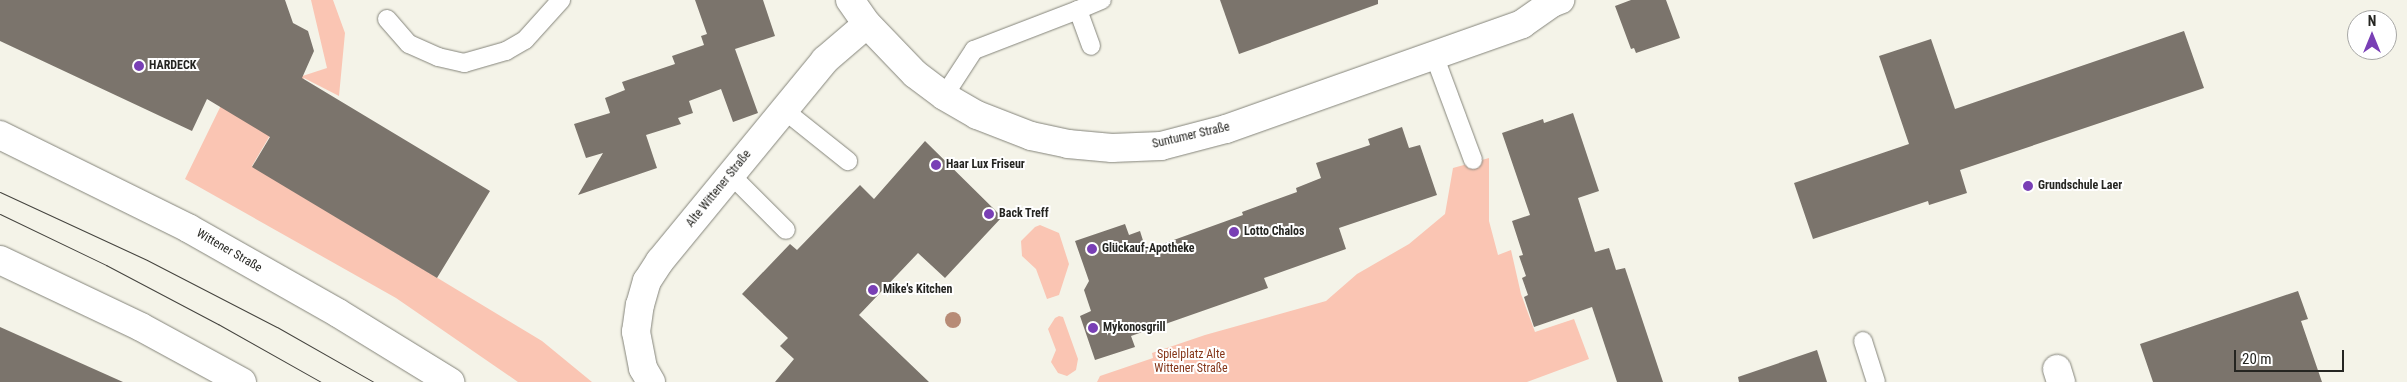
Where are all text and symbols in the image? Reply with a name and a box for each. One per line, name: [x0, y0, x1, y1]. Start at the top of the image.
north arrow: [2347, 10, 2397, 60]
text: N: [2368, 13, 2376, 29]
place label: HARDECK: [149, 59, 196, 73]
marker: HARDECK: [133, 60, 145, 72]
street label: Suntumer Straße: [1151, 120, 1231, 152]
street label: Alte Wittener Straße: [684, 148, 754, 230]
place label: Haar Lux Friseur: [946, 158, 1025, 172]
marker: Haar Lux Friseur: [930, 159, 942, 171]
place label: Grundschule Laer: [2038, 179, 2122, 193]
marker: Grundschule Laer: [2022, 180, 2034, 192]
place label: Back Treff: [999, 207, 1049, 221]
marker: Back Treff: [983, 208, 995, 220]
place label: Lotto Chalos: [1244, 225, 1304, 239]
street label: Wittener Straße: [194, 226, 264, 276]
marker: Lotto Chalos: [1228, 226, 1240, 238]
place label: Glückauf-Apotheke: [1102, 242, 1195, 256]
marker: Glückauf-Apotheke: [1086, 243, 1098, 255]
place label: Mike's Kitchen: [883, 283, 952, 297]
marker: Mike's Kitchen: [867, 284, 879, 296]
place label: Mykonosgrill: [1103, 321, 1166, 335]
marker: Mykonosgrill: [1087, 322, 1099, 334]
scale bar: [2237, 340, 2347, 372]
park label: Spielplatz Alte Wittener Straße: [1154, 348, 1228, 376]
text: 20 m: [2242, 350, 2272, 368]

